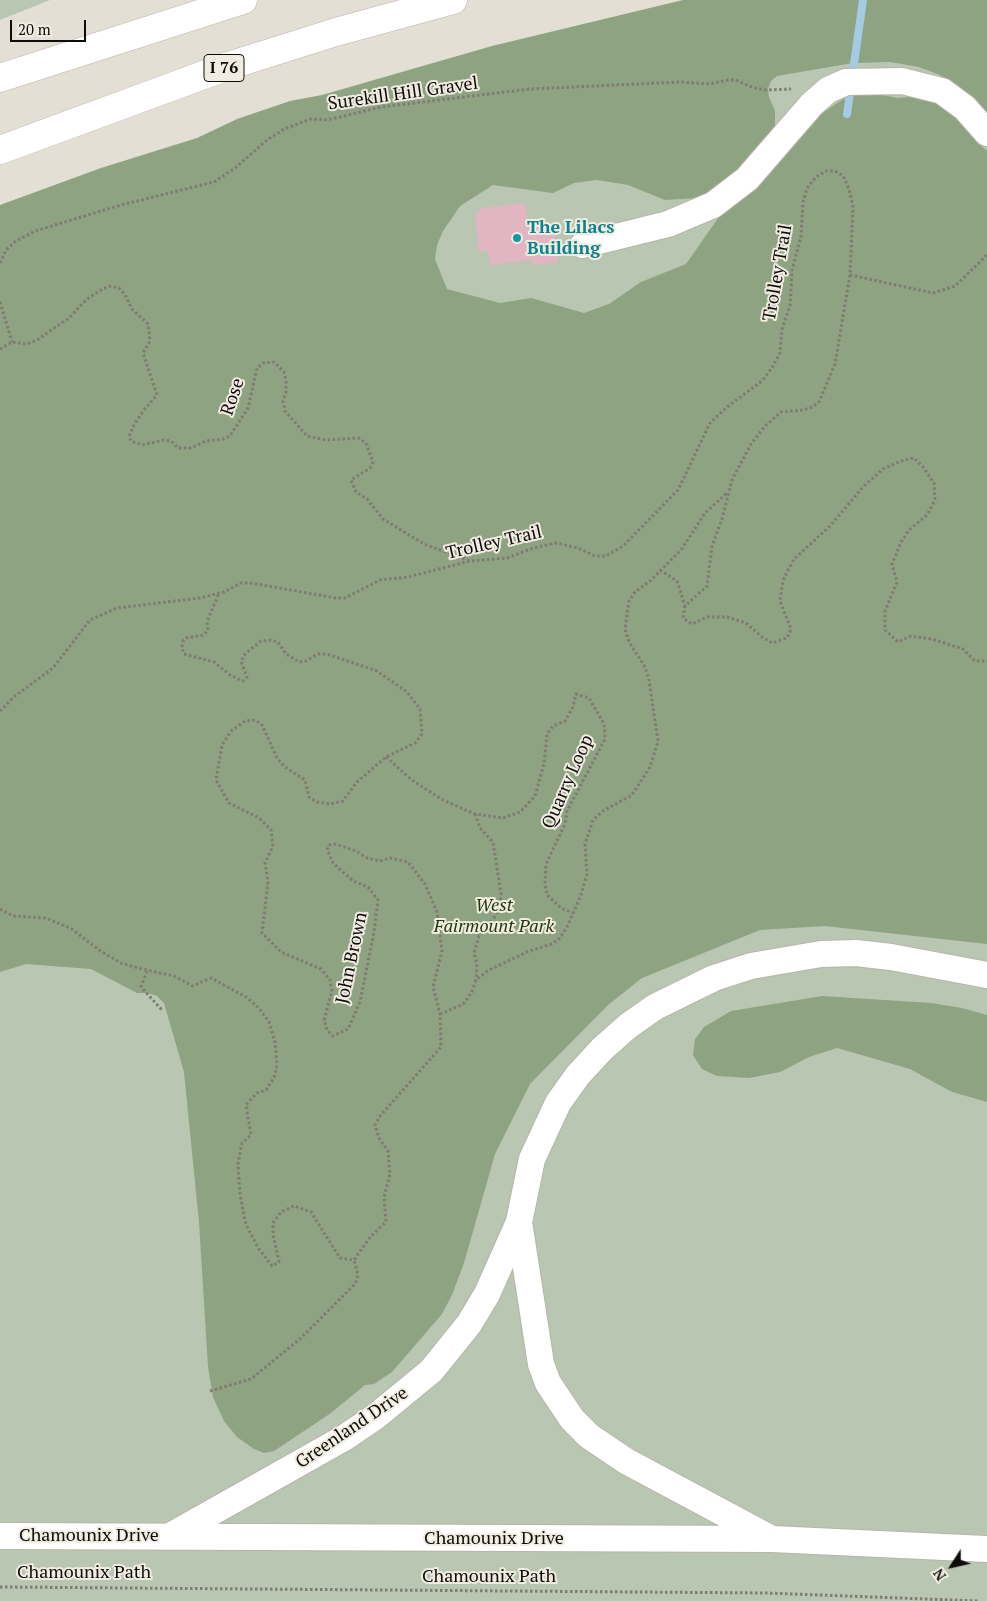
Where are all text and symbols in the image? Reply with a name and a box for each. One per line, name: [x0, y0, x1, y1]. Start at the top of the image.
scale bar: [12, 10, 89, 42]
text: 20 m: [18, 19, 51, 39]
road number: I 76: [204, 54, 244, 82]
street label: Surekill Hill Gravel: [327, 73, 479, 115]
place label: The Lilacs Building: [527, 217, 614, 260]
street label: Trolley Trail: [759, 223, 797, 323]
marker: The Lilacs Building: [511, 232, 523, 244]
street label: Rose: [217, 376, 249, 418]
street label: Trolley Trail: [444, 521, 544, 565]
street label: Quarry Loop: [538, 732, 598, 832]
park label: West Fairmount Park: [434, 895, 554, 938]
street label: John Brown: [332, 910, 372, 1006]
street label: Greenland Drive: [292, 1383, 412, 1473]
street label: Chamounix Drive: [19, 1525, 159, 1547]
street label: Chamounix Drive: [424, 1528, 564, 1550]
north arrow: [927, 1541, 977, 1591]
street label: Chamounix Path: [17, 1562, 151, 1584]
text: N: [928, 1565, 950, 1585]
street label: Chamounix Path: [422, 1566, 556, 1588]

